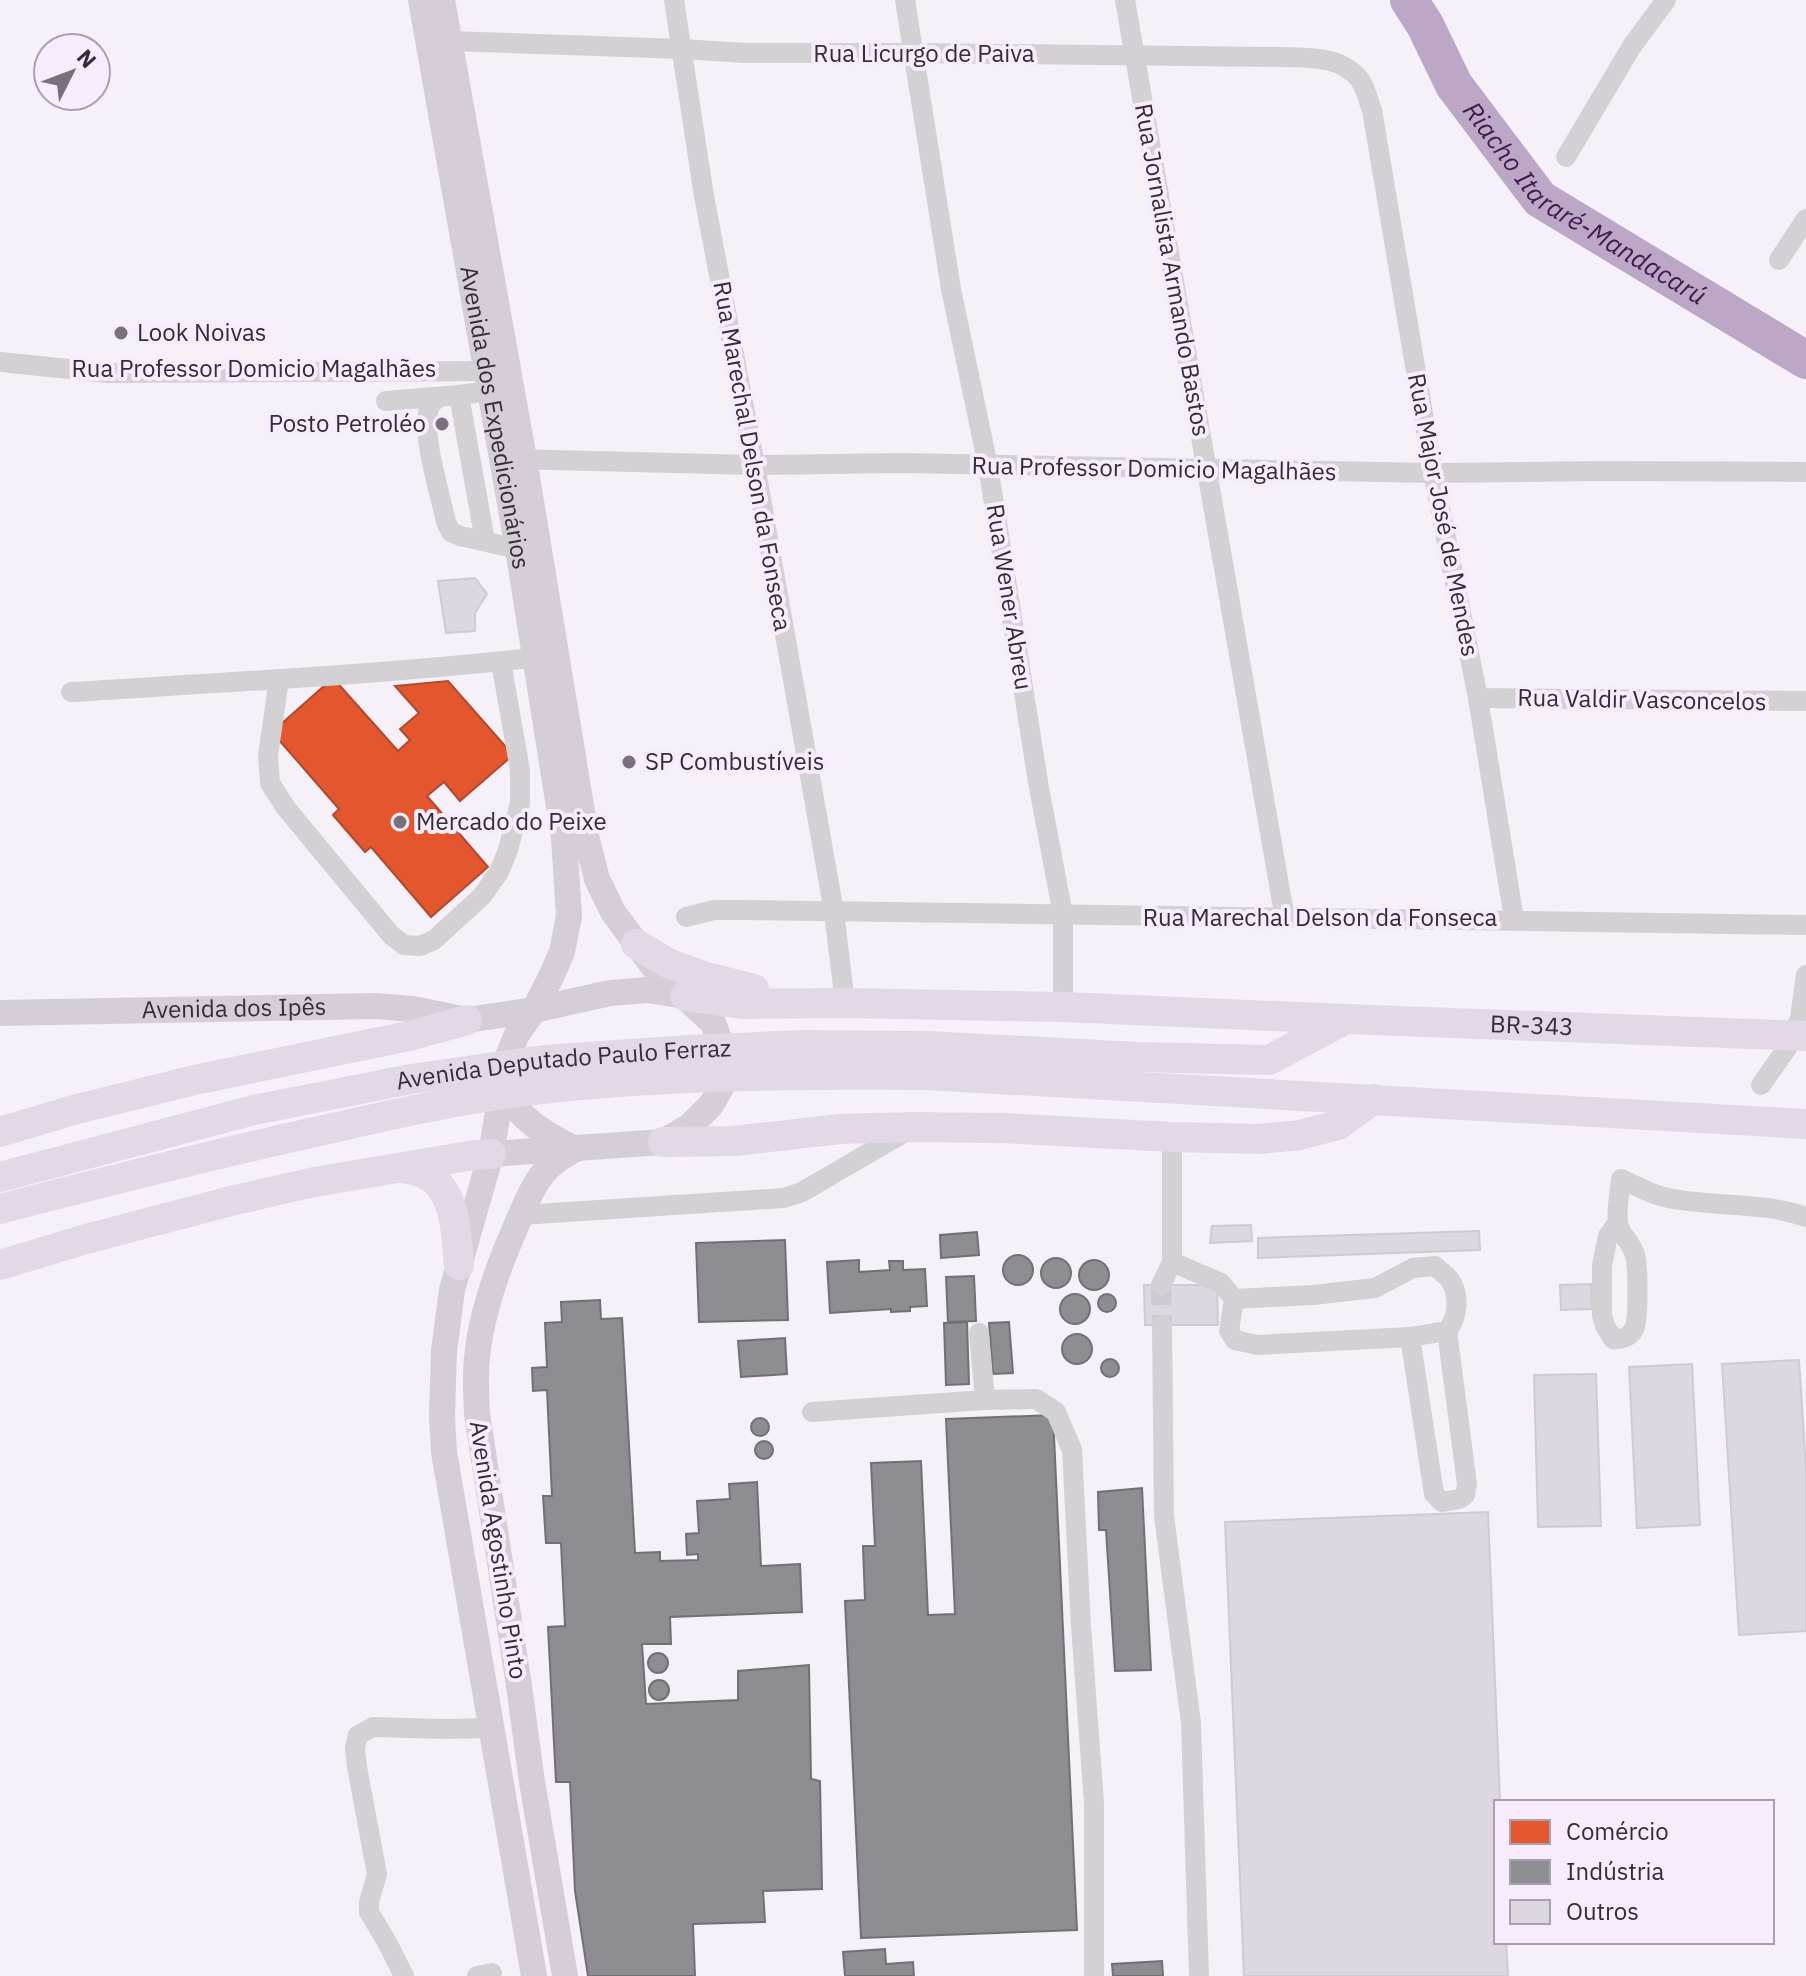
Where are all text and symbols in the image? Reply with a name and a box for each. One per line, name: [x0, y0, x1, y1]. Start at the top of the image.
north arrow: [32, 32, 112, 112]
street label: Rua Licurgo de Paiva: [813, 37, 1035, 69]
text: N: [71, 43, 103, 74]
water label: Riacho Itararé-Mandacarú: [1456, 94, 1713, 312]
street label: Rua Jornalista Armando Bastos: [1128, 101, 1218, 439]
street label: Avenida dos Expedicionários: [453, 263, 538, 571]
street label: Rua Marechal Delson da Fonseca: [706, 278, 800, 633]
place label: Look Noivas: [137, 316, 266, 348]
marker: Look Noivas: [112, 324, 130, 342]
street label: Rua Professor Domicio Magalhães: [72, 352, 437, 384]
street label: Rua Major José de Mendes: [1401, 371, 1487, 659]
place label: Posto Petroléo: [269, 407, 426, 439]
marker: Posto Petroléo: [433, 415, 451, 433]
street label: Rua Professor Domicio Magalhães: [971, 449, 1337, 487]
street label: Rua Wener Abreu: [979, 502, 1040, 692]
street label: Rua Valdir Vasconcelos: [1517, 681, 1767, 717]
place label: SP Combustíveis: [645, 745, 824, 777]
marker: SP Combustíveis: [620, 753, 638, 771]
place label: Mercado do Peixe: [416, 805, 607, 837]
marker: Mercado do Peixe: [391, 813, 409, 831]
street label: Rua Marechal Delson da Fonseca: [1143, 901, 1497, 933]
street label: Avenida dos Ipês: [141, 990, 327, 1025]
street label: BR-343: [1490, 1007, 1574, 1042]
street label: Avenida Deputado Paulo Ferraz: [393, 1031, 732, 1097]
street label: Avenida Agostinho Pinto: [463, 1418, 535, 1681]
legend: [1494, 1800, 1774, 1944]
text: Comércio: [1566, 1815, 1669, 1847]
text: Indústria: [1566, 1855, 1665, 1887]
text: Outros: [1566, 1895, 1639, 1927]

